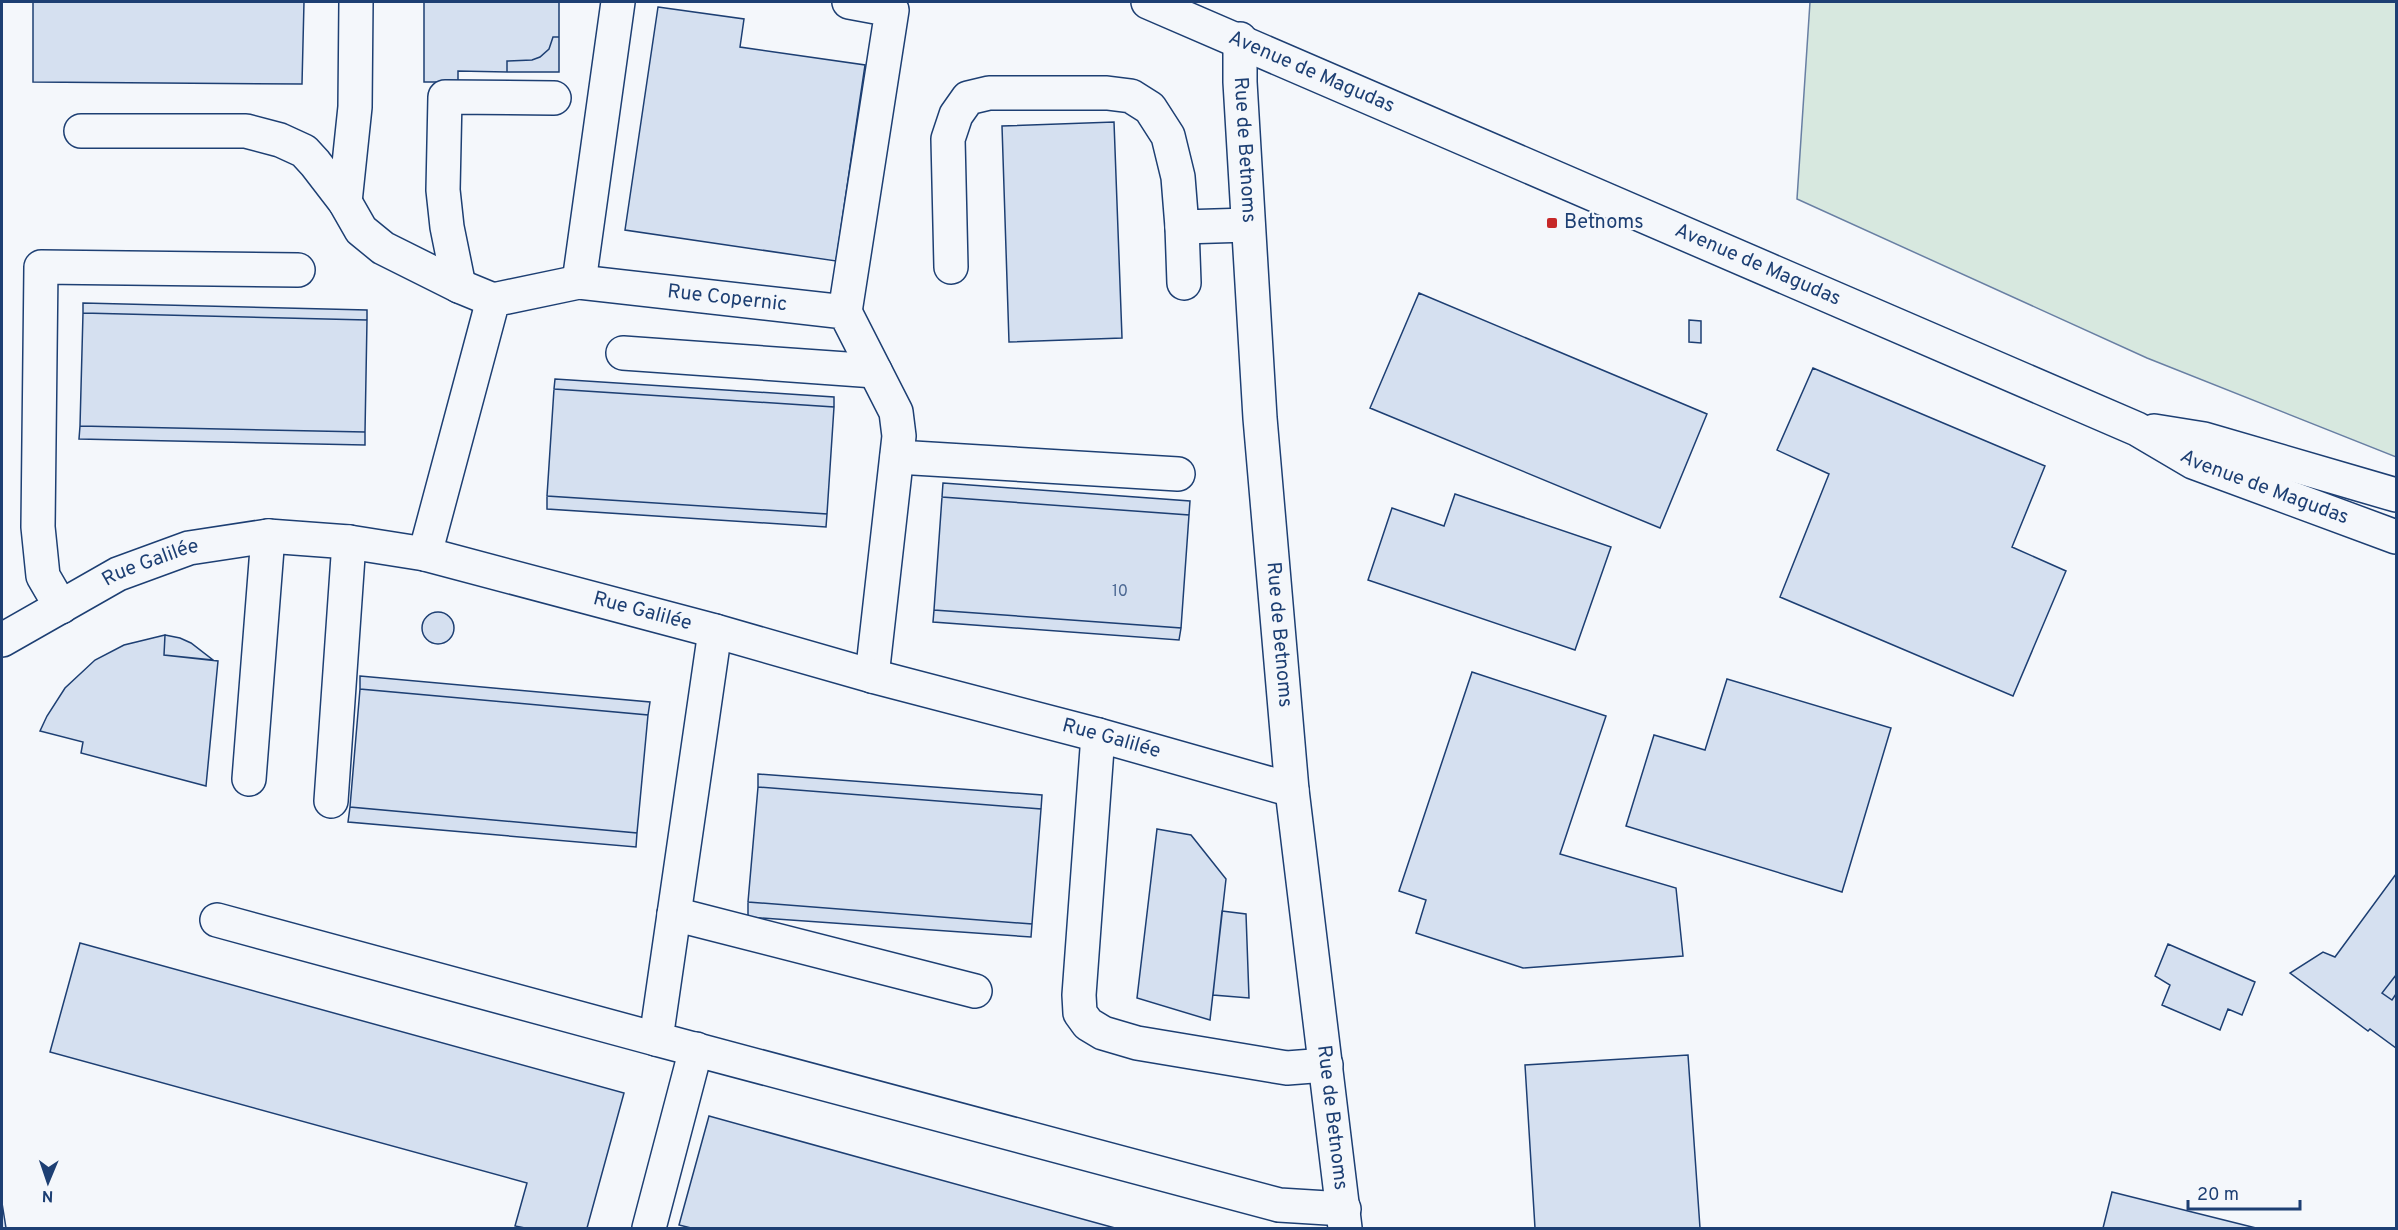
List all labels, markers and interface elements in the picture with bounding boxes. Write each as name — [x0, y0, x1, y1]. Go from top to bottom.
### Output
street label: Avenue de Magudas — [1224, 25, 1398, 120]
street label: Rue de Betnoms — [1227, 76, 1261, 224]
place label: Betnoms — [1564, 210, 1644, 236]
marker: Betnoms — [1545, 216, 1559, 230]
street label: Avenue de Magudas — [1671, 218, 1845, 312]
street label: Rue Copernic — [666, 279, 789, 318]
street label: Avenue de Magudas — [2175, 444, 2352, 531]
street label: Rue Galilée — [98, 534, 200, 593]
street label: Rue de Betnoms — [1259, 561, 1298, 708]
house number: 10 — [1112, 582, 1128, 602]
street label: Rue Galilée — [590, 586, 695, 637]
street label: Rue Galilée — [1059, 713, 1164, 765]
street label: Rue de Betnoms — [1310, 1044, 1353, 1192]
north arrow — [18, 1152, 78, 1212]
scale bar — [2188, 1173, 2300, 1211]
text: 20 m — [2197, 1184, 2239, 1207]
text: N — [41, 1185, 54, 1205]

